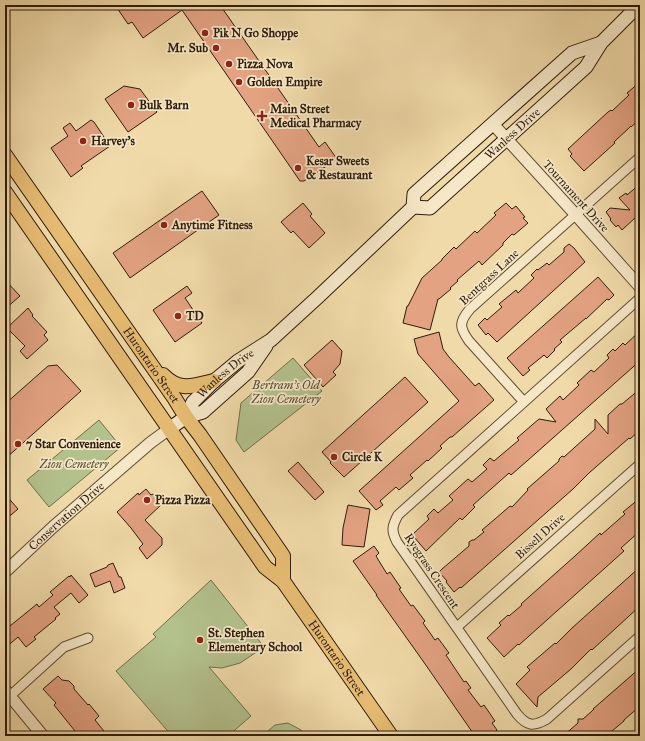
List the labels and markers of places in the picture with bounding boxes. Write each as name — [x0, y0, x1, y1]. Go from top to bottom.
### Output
place label: Pik N Go Shoppe — [213, 26, 298, 41]
marker: Pik N Go Shoppe — [200, 28, 210, 38]
place label: Mr. Sub — [167, 41, 208, 55]
marker: Mr. Sub — [211, 43, 221, 53]
place label: Pizza Nova — [237, 57, 294, 71]
marker: Pizza Nova — [224, 59, 234, 69]
place label: Golden Empire — [247, 75, 323, 90]
marker: Golden Empire — [234, 77, 244, 87]
place label: Bulk Barn — [139, 98, 189, 112]
marker: Bulk Barn — [126, 100, 136, 110]
place label: Main Street Medical Pharmacy — [270, 102, 363, 131]
marker: Main Street Medical Pharmacy — [257, 111, 267, 121]
place label: Harvey's — [91, 134, 135, 149]
marker: Harvey's — [78, 136, 88, 146]
place label: Kesar Sweets & Restaurant — [306, 154, 373, 182]
marker: Kesar Sweets & Restaurant — [293, 163, 303, 173]
place label: Anytime Fitness — [171, 218, 253, 233]
marker: Anytime Fitness — [159, 220, 169, 230]
place label: TD — [185, 309, 204, 323]
marker: TD — [173, 311, 183, 321]
place label: 7 Star Convenience — [26, 437, 121, 451]
marker: 7 Star Convenience — [13, 439, 23, 449]
place label: Circle K — [342, 450, 383, 464]
marker: Circle K — [329, 452, 339, 462]
place label: Pizza Pizza — [155, 493, 211, 507]
marker: Pizza Pizza — [142, 495, 152, 505]
place label: St. Stephen Elementary School — [208, 626, 303, 655]
marker: St. Stephen Elementary School — [195, 635, 205, 645]

